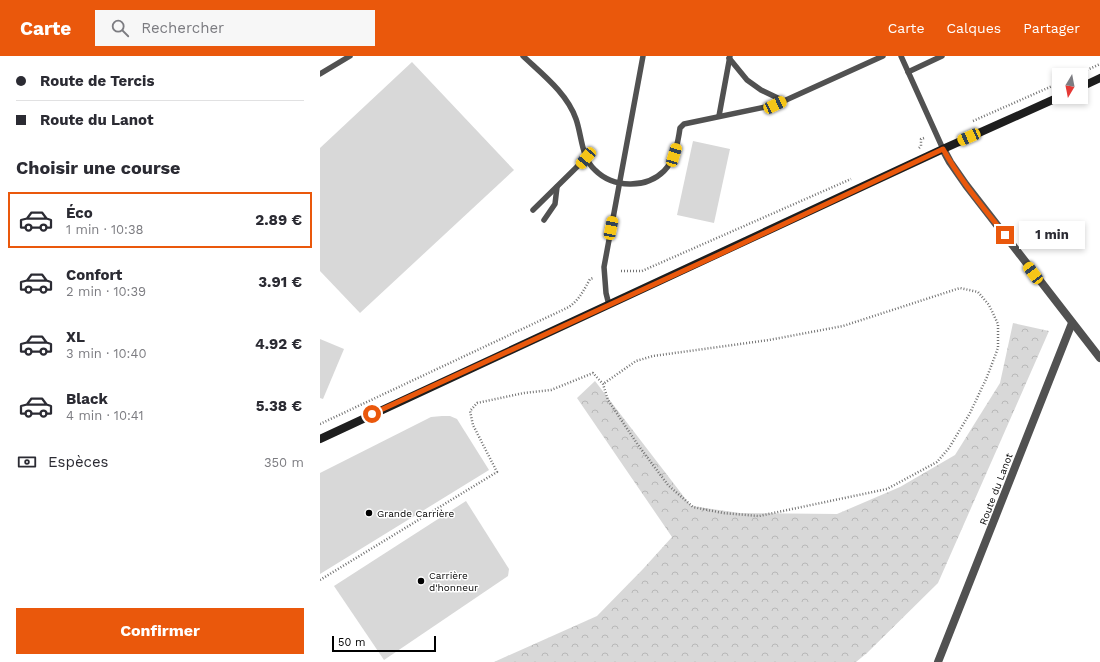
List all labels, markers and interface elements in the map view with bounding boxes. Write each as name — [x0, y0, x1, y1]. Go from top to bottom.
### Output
search box — [95, 10, 375, 46]
text: Carte — [20, 17, 71, 40]
icon: search — [109, 17, 131, 39]
text: Rechercher — [141, 19, 224, 37]
text: Carte — [888, 20, 925, 36]
text: Calques — [947, 20, 1001, 36]
text: Partager — [1023, 20, 1080, 36]
north arrow — [1052, 68, 1088, 104]
map controls — [1052, 68, 1088, 104]
text: Route de Tercis — [40, 72, 154, 90]
car — [762, 94, 788, 116]
text: Route du Lanot — [40, 111, 154, 129]
car — [956, 127, 982, 147]
car — [665, 142, 683, 168]
car — [574, 145, 598, 171]
text: Choisir une course — [16, 157, 180, 178]
icon: car — [18, 202, 54, 238]
text: Éco — [66, 204, 93, 222]
text: 2.89 € — [255, 211, 302, 229]
car — [603, 215, 619, 241]
callout: 1 min — [1019, 221, 1085, 249]
text: 1 min · 10:38 — [66, 222, 144, 237]
route end — [996, 226, 1014, 244]
text: 1 min — [1035, 227, 1069, 242]
car — [1021, 260, 1045, 286]
icon: car — [18, 264, 54, 300]
text: Confort — [66, 266, 122, 284]
text: 3.91 € — [258, 273, 302, 291]
text: 2 min · 10:39 — [66, 284, 146, 299]
icon: car — [18, 326, 54, 362]
text: XL — [66, 328, 85, 346]
text: 4.92 € — [255, 335, 302, 353]
text: 3 min · 10:40 — [66, 346, 146, 361]
icon: car — [18, 388, 54, 424]
text: Black — [66, 390, 108, 408]
text: 5.38 € — [256, 397, 302, 415]
route start — [363, 405, 381, 423]
text: 4 min · 10:41 — [66, 408, 144, 423]
icon: cash — [16, 451, 38, 473]
street label: Route du Lanot — [977, 451, 1015, 526]
text: Espèces — [48, 453, 109, 471]
text: 350 m — [264, 455, 304, 470]
marker: Grande Carrière — [364, 508, 374, 518]
place label: Grande Carrière — [377, 508, 455, 519]
place label: Carrière d'honneur — [429, 570, 478, 593]
marker: Carrière d'honneur — [416, 576, 426, 586]
button: Confirmer — [16, 608, 304, 654]
scale bar — [332, 634, 436, 653]
text: 50 m — [338, 636, 365, 649]

